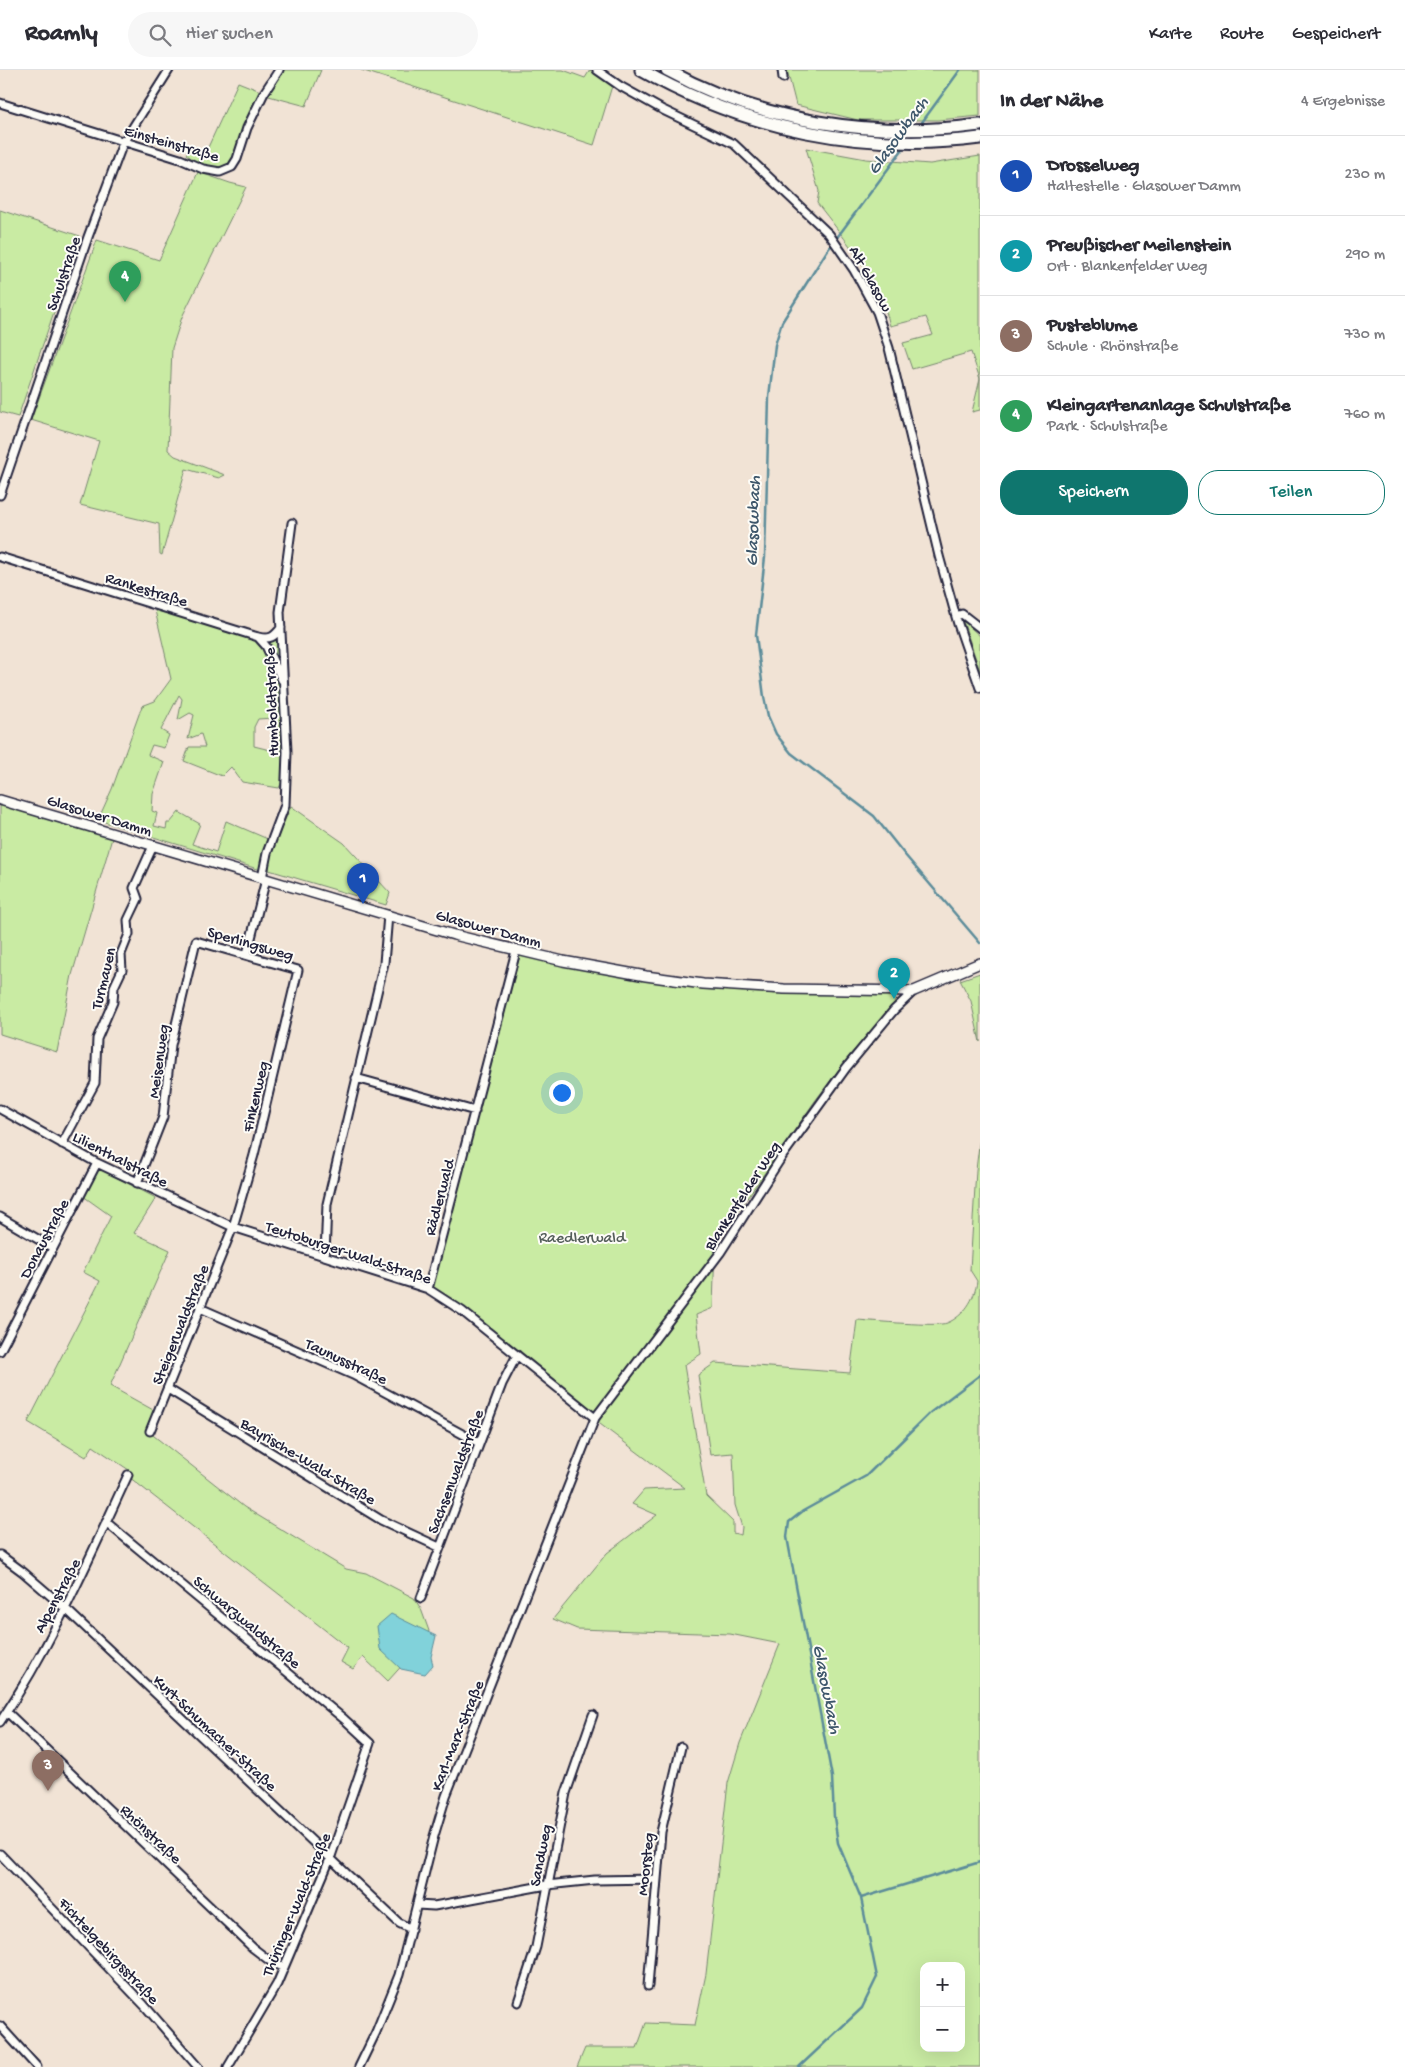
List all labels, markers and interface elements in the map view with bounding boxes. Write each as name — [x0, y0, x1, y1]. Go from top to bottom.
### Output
search box — [128, 12, 478, 57]
text: Roamly — [25, 20, 98, 49]
icon: search — [146, 21, 174, 49]
text: Hier suchen — [186, 23, 273, 46]
text: Karte — [1149, 24, 1192, 45]
text: Route — [1220, 24, 1264, 45]
text: Gespeichert — [1292, 24, 1380, 45]
text: In der Nähe — [1000, 90, 1103, 115]
water label: Glasowbach — [864, 93, 934, 179]
text: 4 Ergebnisse — [1301, 93, 1385, 112]
street label: Einsteinstraße — [121, 123, 221, 168]
text: Drosselweg — [1047, 155, 1139, 178]
text: 1 — [1013, 166, 1019, 185]
text: 230 m — [1345, 166, 1385, 185]
text: Haltestelle · Glasower Damm — [1047, 178, 1241, 197]
street label: Schulstraße — [44, 234, 87, 314]
text: Preußischer Meilenstein — [1047, 235, 1231, 258]
street label: Alt Glasow — [843, 243, 895, 316]
text: 2 — [1012, 246, 1020, 265]
text: 290 m — [1345, 246, 1385, 265]
text: Ort · Blankenfelder Weg — [1047, 258, 1207, 277]
pin: 4 — [109, 261, 141, 302]
text: Pusteblume — [1047, 315, 1137, 338]
text: 3 — [1012, 326, 1020, 345]
text: 730 m — [1344, 326, 1385, 345]
text: Schule · Rhönstraße — [1047, 338, 1178, 357]
text: Kleingartenanlage Schulstraße — [1047, 395, 1291, 418]
text: 4 — [1012, 406, 1020, 425]
text: 760 m — [1344, 406, 1385, 425]
text: Park · Schulstraße — [1047, 418, 1168, 437]
button: Speichern — [1000, 470, 1188, 515]
button: Teilen — [1198, 470, 1385, 515]
water label: Glasowbach — [742, 475, 767, 567]
street label: Rankestraße — [102, 570, 190, 613]
street label: Humboldtstraße — [262, 646, 285, 757]
street label: Glasower Damm — [44, 792, 154, 843]
pin: 1 — [347, 863, 379, 904]
street label: Glasower Damm — [433, 907, 544, 954]
street label: Sperlingsweg — [205, 924, 295, 967]
street label: Turmauen — [88, 946, 122, 1013]
pin: 2 — [878, 958, 910, 999]
street label: Meisenweg — [146, 1023, 175, 1100]
street label: Finkenweg — [240, 1060, 275, 1135]
your location — [549, 1080, 575, 1106]
street label: Lilienthalstraße — [68, 1129, 171, 1194]
street label: Blankenfelder Weg — [701, 1139, 786, 1256]
street label: Rädlerwald — [422, 1156, 461, 1238]
street label: Donaustraße — [17, 1196, 75, 1284]
street label: Teutoburger-Wald-Straße — [262, 1218, 434, 1290]
park label: Raedlerwald — [539, 1230, 627, 1249]
street label: Steigerwaldstraße — [149, 1262, 215, 1388]
street label: Taunusstraße — [300, 1335, 390, 1391]
street label: Sachsenwaldstraße — [425, 1407, 490, 1537]
street label: Bayrische-Wald-Straße — [235, 1415, 379, 1511]
street label: Alpenstraße — [32, 1555, 87, 1637]
street label: Schwarzwaldstraße — [188, 1573, 304, 1675]
water label: Glasowbach — [807, 1643, 845, 1736]
street label: Kurt-Schumacher-Straße — [148, 1672, 280, 1797]
street label: Karl-Marx-Straße — [428, 1678, 490, 1794]
pin: 3 — [32, 1750, 64, 1791]
street label: Rhönstraße — [115, 1802, 185, 1870]
street label: Sandweg — [527, 1823, 558, 1888]
street label: Thüringer-Wald-Straße — [259, 1830, 337, 1981]
street label: Moorsteg — [635, 1832, 660, 1897]
street label: Fichtelgebirgsstraße — [52, 1894, 162, 2010]
map controls — [920, 1962, 965, 2052]
button: + — [920, 1962, 965, 2007]
button: − — [920, 2007, 965, 2052]

